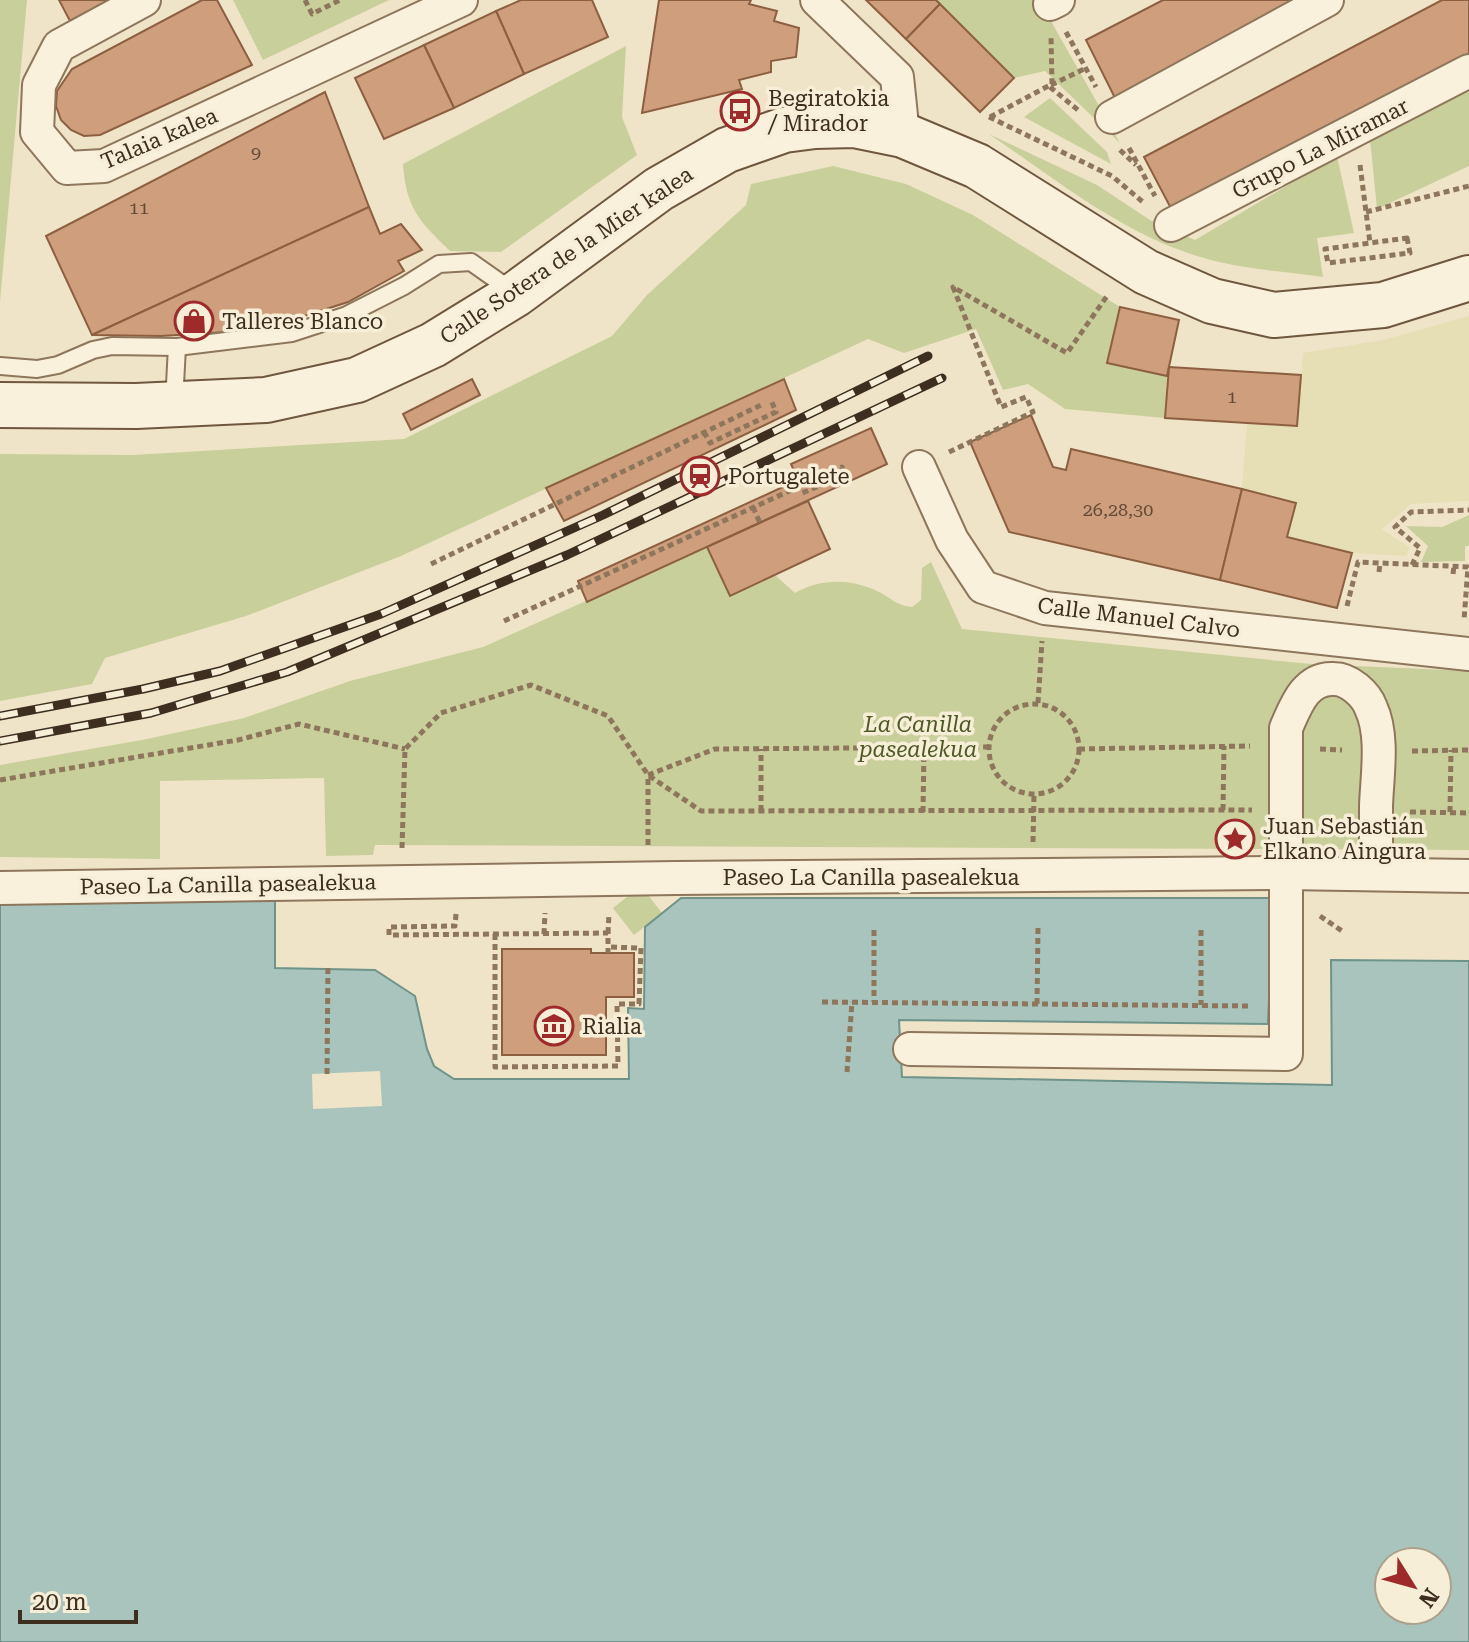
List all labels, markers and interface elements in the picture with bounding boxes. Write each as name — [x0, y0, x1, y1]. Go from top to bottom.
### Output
place label: Begiratokia / Mirador — [767, 86, 889, 136]
bus stop icon: Begiratokia / Mirador — [719, 90, 761, 132]
street label: Grupo La Miramar — [1228, 93, 1413, 204]
street label: Talaia kalea — [97, 103, 221, 174]
house number: 9 — [251, 142, 261, 163]
street label: Calle Sotera de la Mier kalea — [435, 161, 697, 349]
house number: 11 — [129, 197, 149, 218]
shop icon: Talleres Blanco — [173, 300, 215, 342]
place label: Talleres Blanco — [222, 309, 383, 334]
house number: 1 — [1227, 386, 1237, 407]
station icon: Portugalete — [679, 455, 721, 497]
place label: Portugalete — [728, 464, 850, 489]
house number: 26,28,30 — [1083, 499, 1153, 520]
street label: Calle Manuel Calvo — [1036, 593, 1242, 642]
park label: La Canilla pasealekua — [857, 712, 977, 762]
place label: Juan Sebastián Elkano Aingura — [1263, 814, 1426, 864]
place icon: Juan Sebastián Elkano Aingura — [1214, 818, 1256, 860]
street label: Paseo La Canilla pasealekua — [723, 865, 1019, 890]
street label: Paseo La Canilla pasealekua — [79, 869, 377, 900]
museum icon: Rialia — [533, 1005, 575, 1047]
place label: Rialia — [582, 1014, 642, 1039]
north arrow — [1373, 1546, 1453, 1626]
scale bar — [20, 1574, 136, 1624]
text: N — [1413, 1583, 1444, 1612]
text: 20 m — [32, 1588, 87, 1616]

